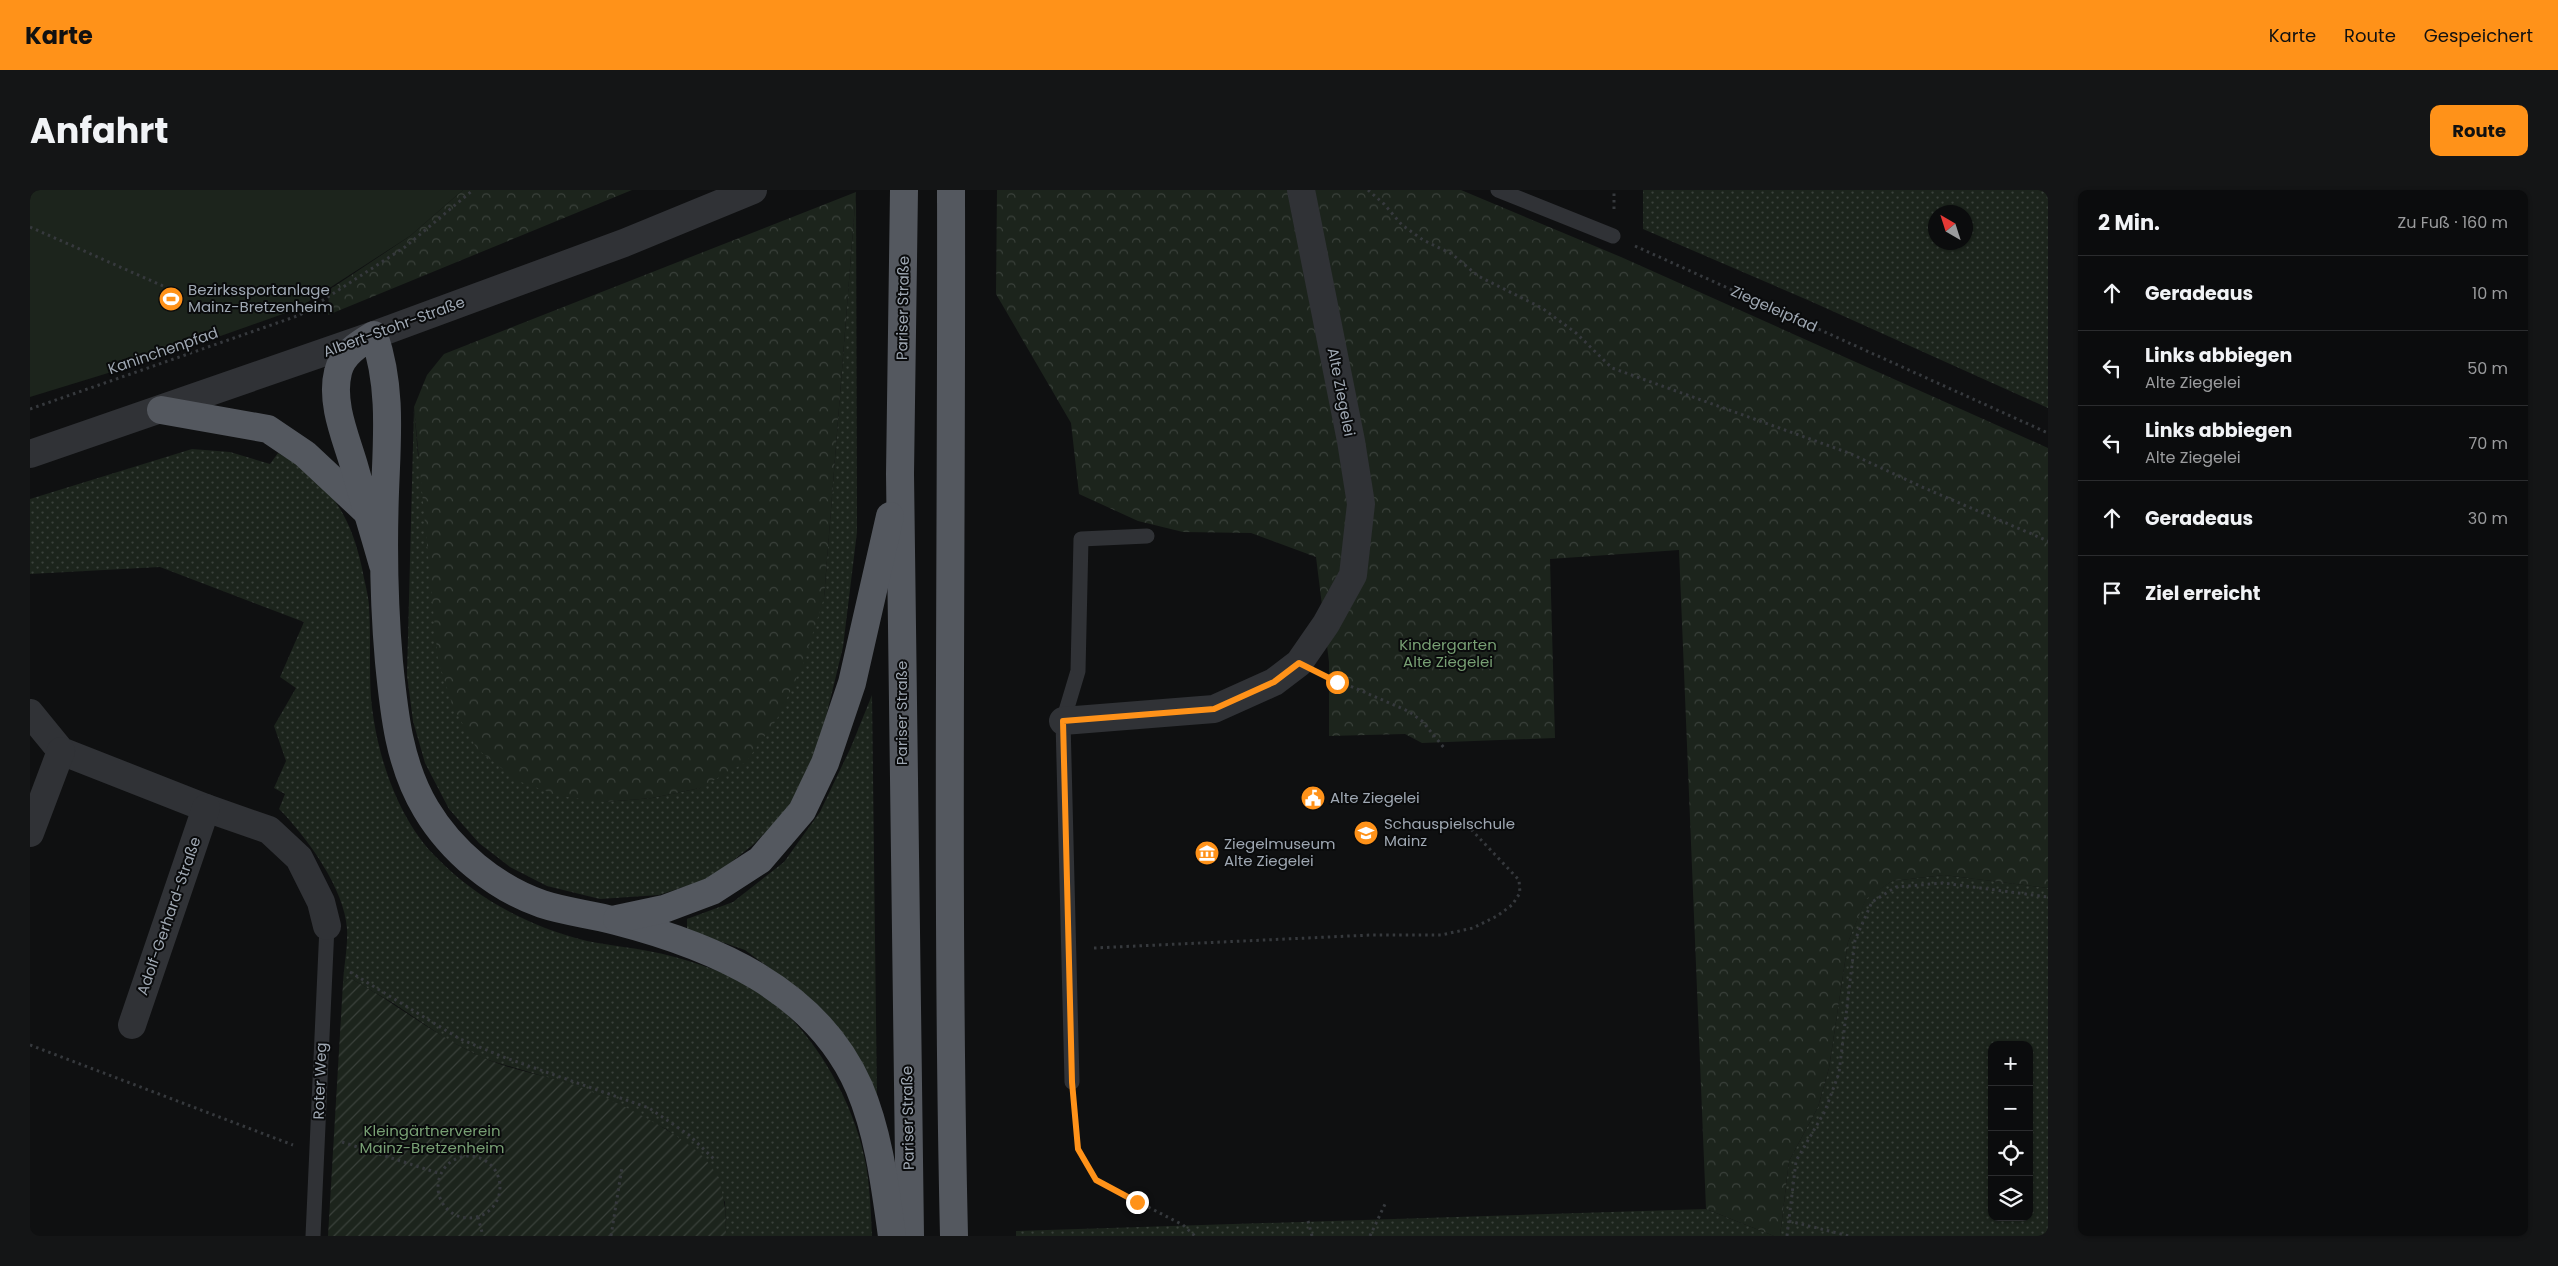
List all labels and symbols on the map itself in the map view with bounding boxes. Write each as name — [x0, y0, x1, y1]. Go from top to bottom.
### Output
north arrow — [1928, 205, 1973, 250]
street label: Pariser Straße — [891, 256, 914, 360]
place label: Bezirkssportanlage Mainz-Bretzenheim — [188, 279, 333, 317]
street label: Ziegeleipfad — [1728, 280, 1821, 337]
sports icon: Bezirkssportanlage Mainz-Bretzenheim — [158, 286, 184, 312]
street label: Albert-Stohr-Straße — [320, 291, 468, 362]
street label: Kaninchenpfad — [105, 322, 221, 379]
street label: Alte Ziegelei — [1323, 346, 1360, 438]
park label: Kindergarten Alte Ziegelei — [1399, 634, 1497, 672]
street label: Pariser Straße — [891, 661, 912, 765]
route start — [1326, 671, 1349, 694]
public building icon: Alte Ziegelei — [1300, 785, 1326, 811]
place label: Alte Ziegelei — [1330, 787, 1420, 808]
place label: Schauspielschule Mainz — [1384, 813, 1515, 851]
school or university icon: Schauspielschule Mainz — [1353, 820, 1379, 846]
place label: Ziegelmuseum Alte Ziegelei — [1224, 833, 1335, 871]
street label: Adolf-Gerhard-Straße — [131, 834, 206, 998]
museum icon: Ziegelmuseum Alte Ziegelei — [1194, 840, 1220, 866]
street label: Roter Weg — [308, 1042, 331, 1120]
street label: Pariser Straße — [896, 1066, 919, 1170]
park label: Kleingärtnerverein Mainz-Bretzenheim — [360, 1120, 504, 1158]
route end — [1126, 1191, 1149, 1214]

